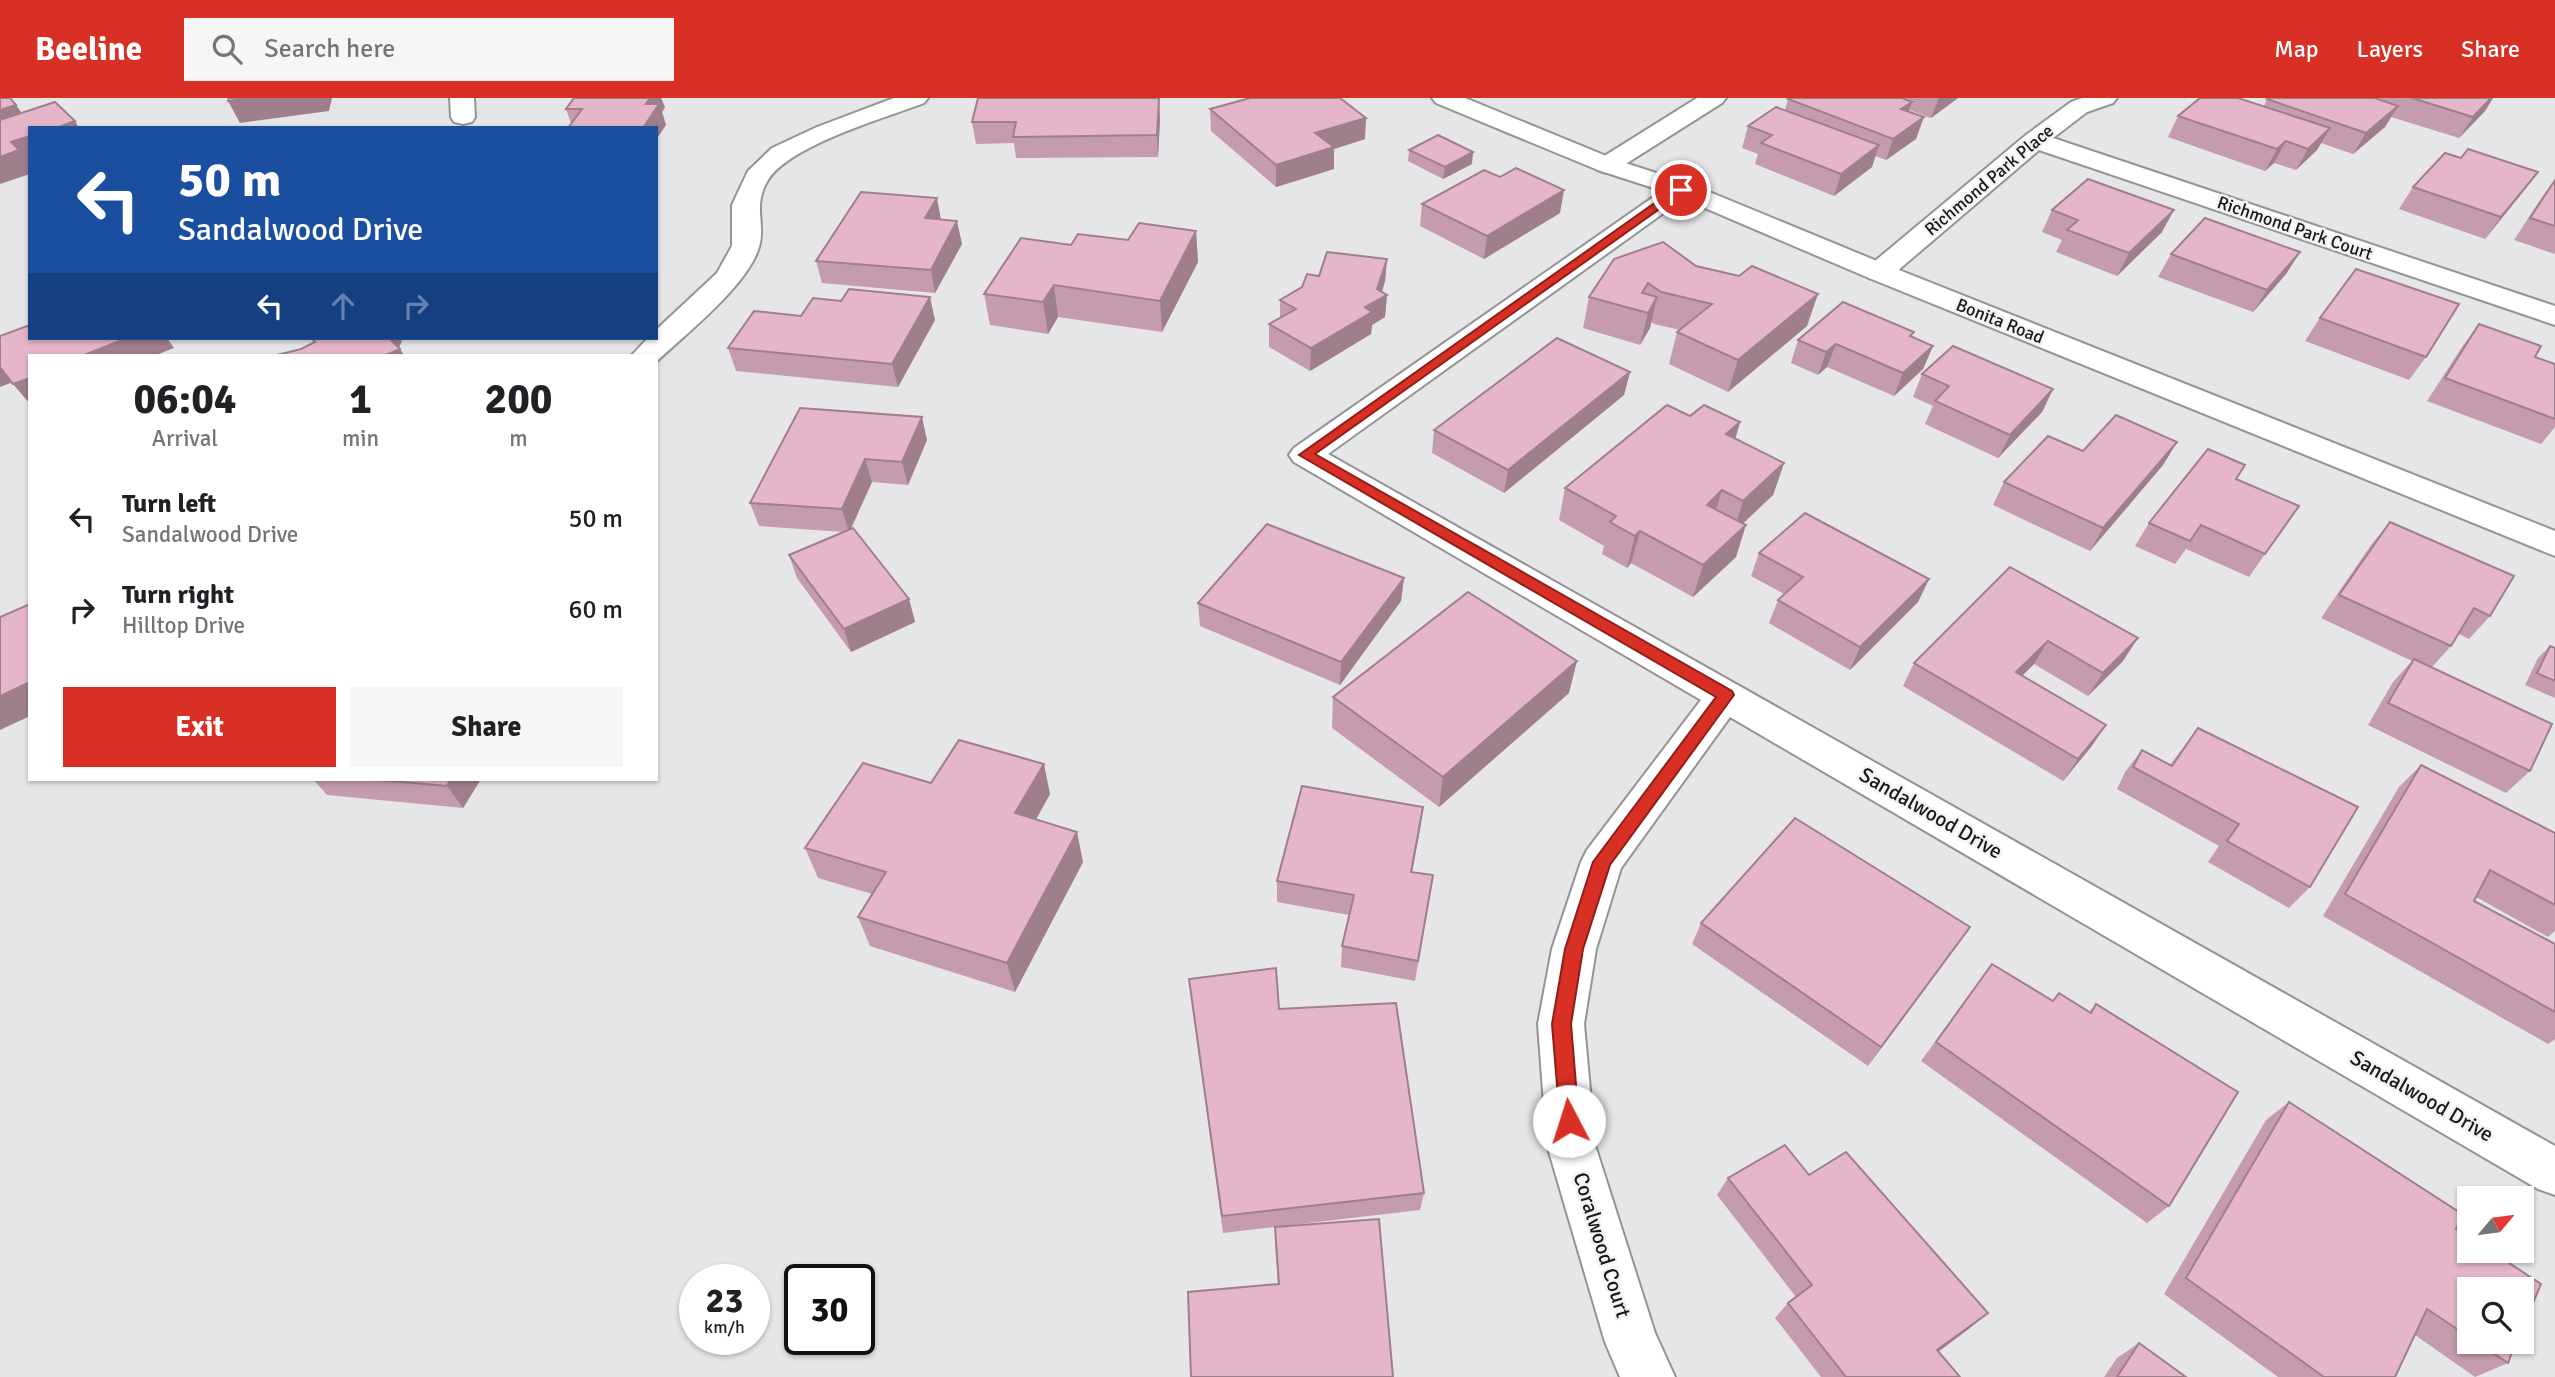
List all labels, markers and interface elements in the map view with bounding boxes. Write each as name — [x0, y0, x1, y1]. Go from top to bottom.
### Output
search box — [184, 18, 674, 81]
text: Beeline — [35, 29, 142, 70]
icon: search — [208, 30, 246, 68]
text: Search here — [264, 33, 395, 65]
text: Map — [2274, 34, 2319, 64]
text: Layers — [2357, 34, 2423, 64]
text: Share — [2461, 34, 2520, 64]
street label: Richmond Park Place — [1920, 120, 2058, 240]
text: 50 m — [178, 150, 281, 210]
icon: left — [63, 154, 154, 245]
pin — [1651, 160, 1711, 220]
icon: arrive — [1662, 171, 1700, 209]
street label: Richmond Park Court — [2214, 191, 2376, 265]
text: Sandalwood Drive — [178, 210, 423, 249]
icon: left — [251, 287, 289, 325]
icon: ahead — [324, 287, 362, 325]
icon: right — [397, 287, 435, 325]
street label: Bonita Road — [1953, 293, 2047, 349]
text: 06:04 — [133, 374, 237, 425]
text: 1 — [349, 374, 372, 425]
text: 200 — [484, 374, 553, 425]
text: Arrival — [152, 424, 218, 453]
text: min — [342, 424, 379, 453]
text: m — [509, 424, 528, 453]
text: Turn left — [122, 488, 216, 520]
icon: left — [63, 500, 101, 538]
text: 50 m — [568, 503, 623, 535]
text: Sandalwood Drive — [122, 520, 298, 549]
text: Turn right — [122, 579, 234, 611]
icon: right — [63, 591, 101, 629]
text: 60 m — [568, 594, 623, 626]
text: Hilltop Drive — [122, 611, 245, 640]
button: Exit — [63, 687, 336, 767]
button: Share — [350, 687, 623, 767]
street label: Sandalwood Drive — [1855, 761, 2007, 865]
street label: Sandalwood Drive — [2346, 1044, 2498, 1148]
position arrow — [1532, 1084, 1606, 1158]
street label: Coralwood Court — [1568, 1169, 1636, 1321]
north arrow — [2457, 1186, 2534, 1264]
map controls — [2457, 1186, 2534, 1354]
speed limit sign: 30 — [784, 1264, 875, 1355]
button: search — [2457, 1277, 2534, 1354]
text: 23 — [706, 1279, 743, 1322]
text: km/h — [704, 1316, 745, 1338]

